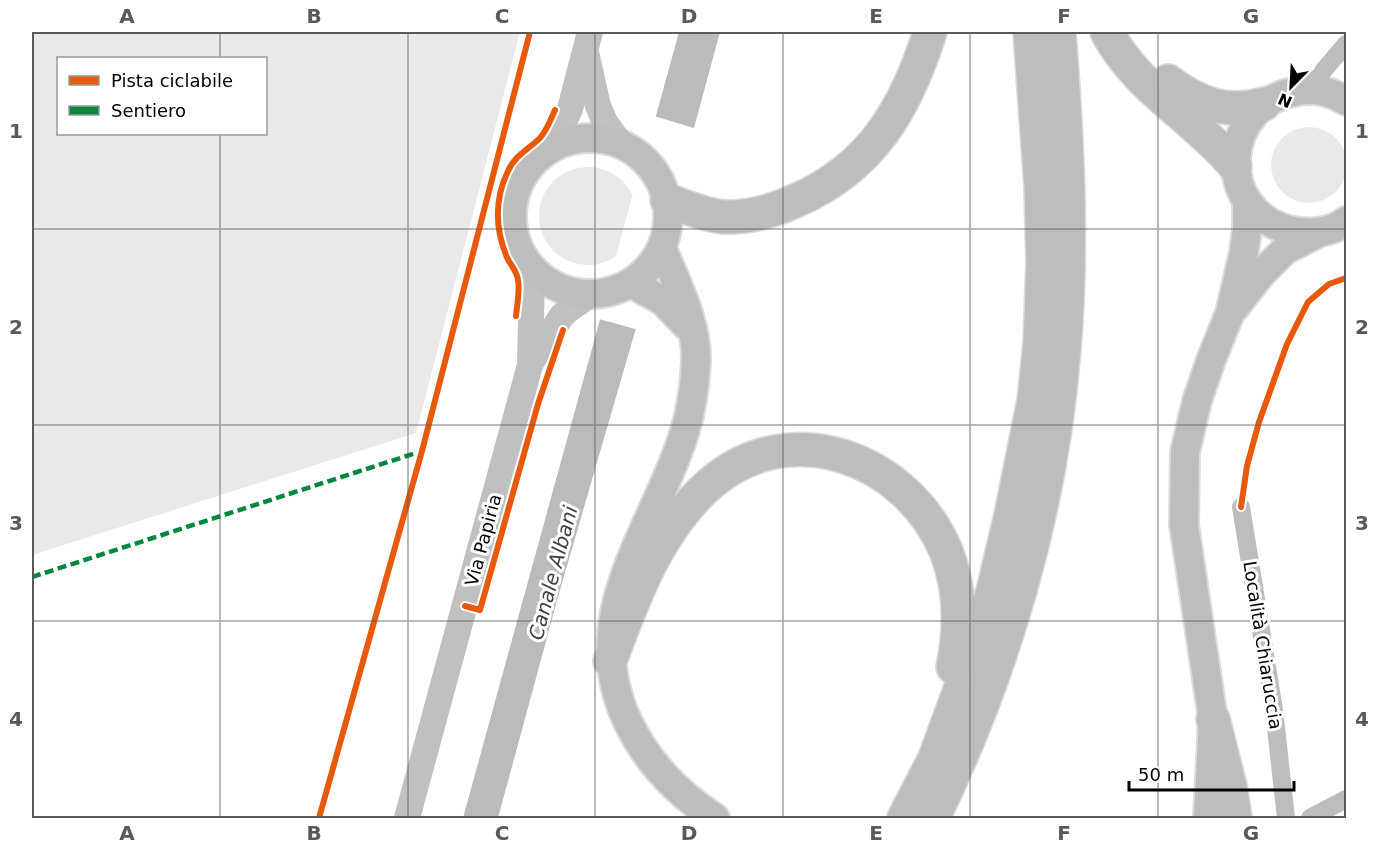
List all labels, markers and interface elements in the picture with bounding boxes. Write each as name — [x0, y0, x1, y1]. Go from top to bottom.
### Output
text: A — [119, 4, 135, 28]
text: B — [306, 4, 322, 28]
text: C — [495, 4, 509, 28]
text: D — [681, 4, 697, 28]
text: E — [869, 4, 883, 28]
text: F — [1057, 4, 1071, 28]
text: G — [1243, 4, 1259, 28]
legend — [57, 57, 267, 135]
north arrow — [1261, 57, 1321, 117]
text: Pista ciclabile — [111, 70, 233, 91]
text: N — [1275, 89, 1295, 112]
text: Sentiero — [111, 100, 186, 121]
text: 1 — [9, 119, 23, 143]
text: 1 — [1355, 119, 1369, 143]
text: 2 — [9, 315, 23, 339]
text: 2 — [1355, 315, 1369, 339]
street label: Via Papiria — [461, 492, 505, 588]
water label: Canale Albani — [524, 503, 583, 643]
text: 3 — [9, 511, 23, 535]
text: 3 — [1355, 511, 1369, 535]
street label: Località Chiaruccia — [1239, 559, 1287, 731]
text: 4 — [9, 707, 23, 731]
text: 4 — [1355, 707, 1369, 731]
scale bar — [1129, 754, 1294, 792]
text: 50 m — [1138, 764, 1184, 785]
text: A — [119, 821, 135, 845]
text: B — [306, 821, 322, 845]
text: C — [495, 821, 509, 845]
text: D — [681, 821, 697, 845]
text: E — [869, 821, 883, 845]
text: F — [1057, 821, 1071, 845]
text: G — [1243, 821, 1259, 845]

